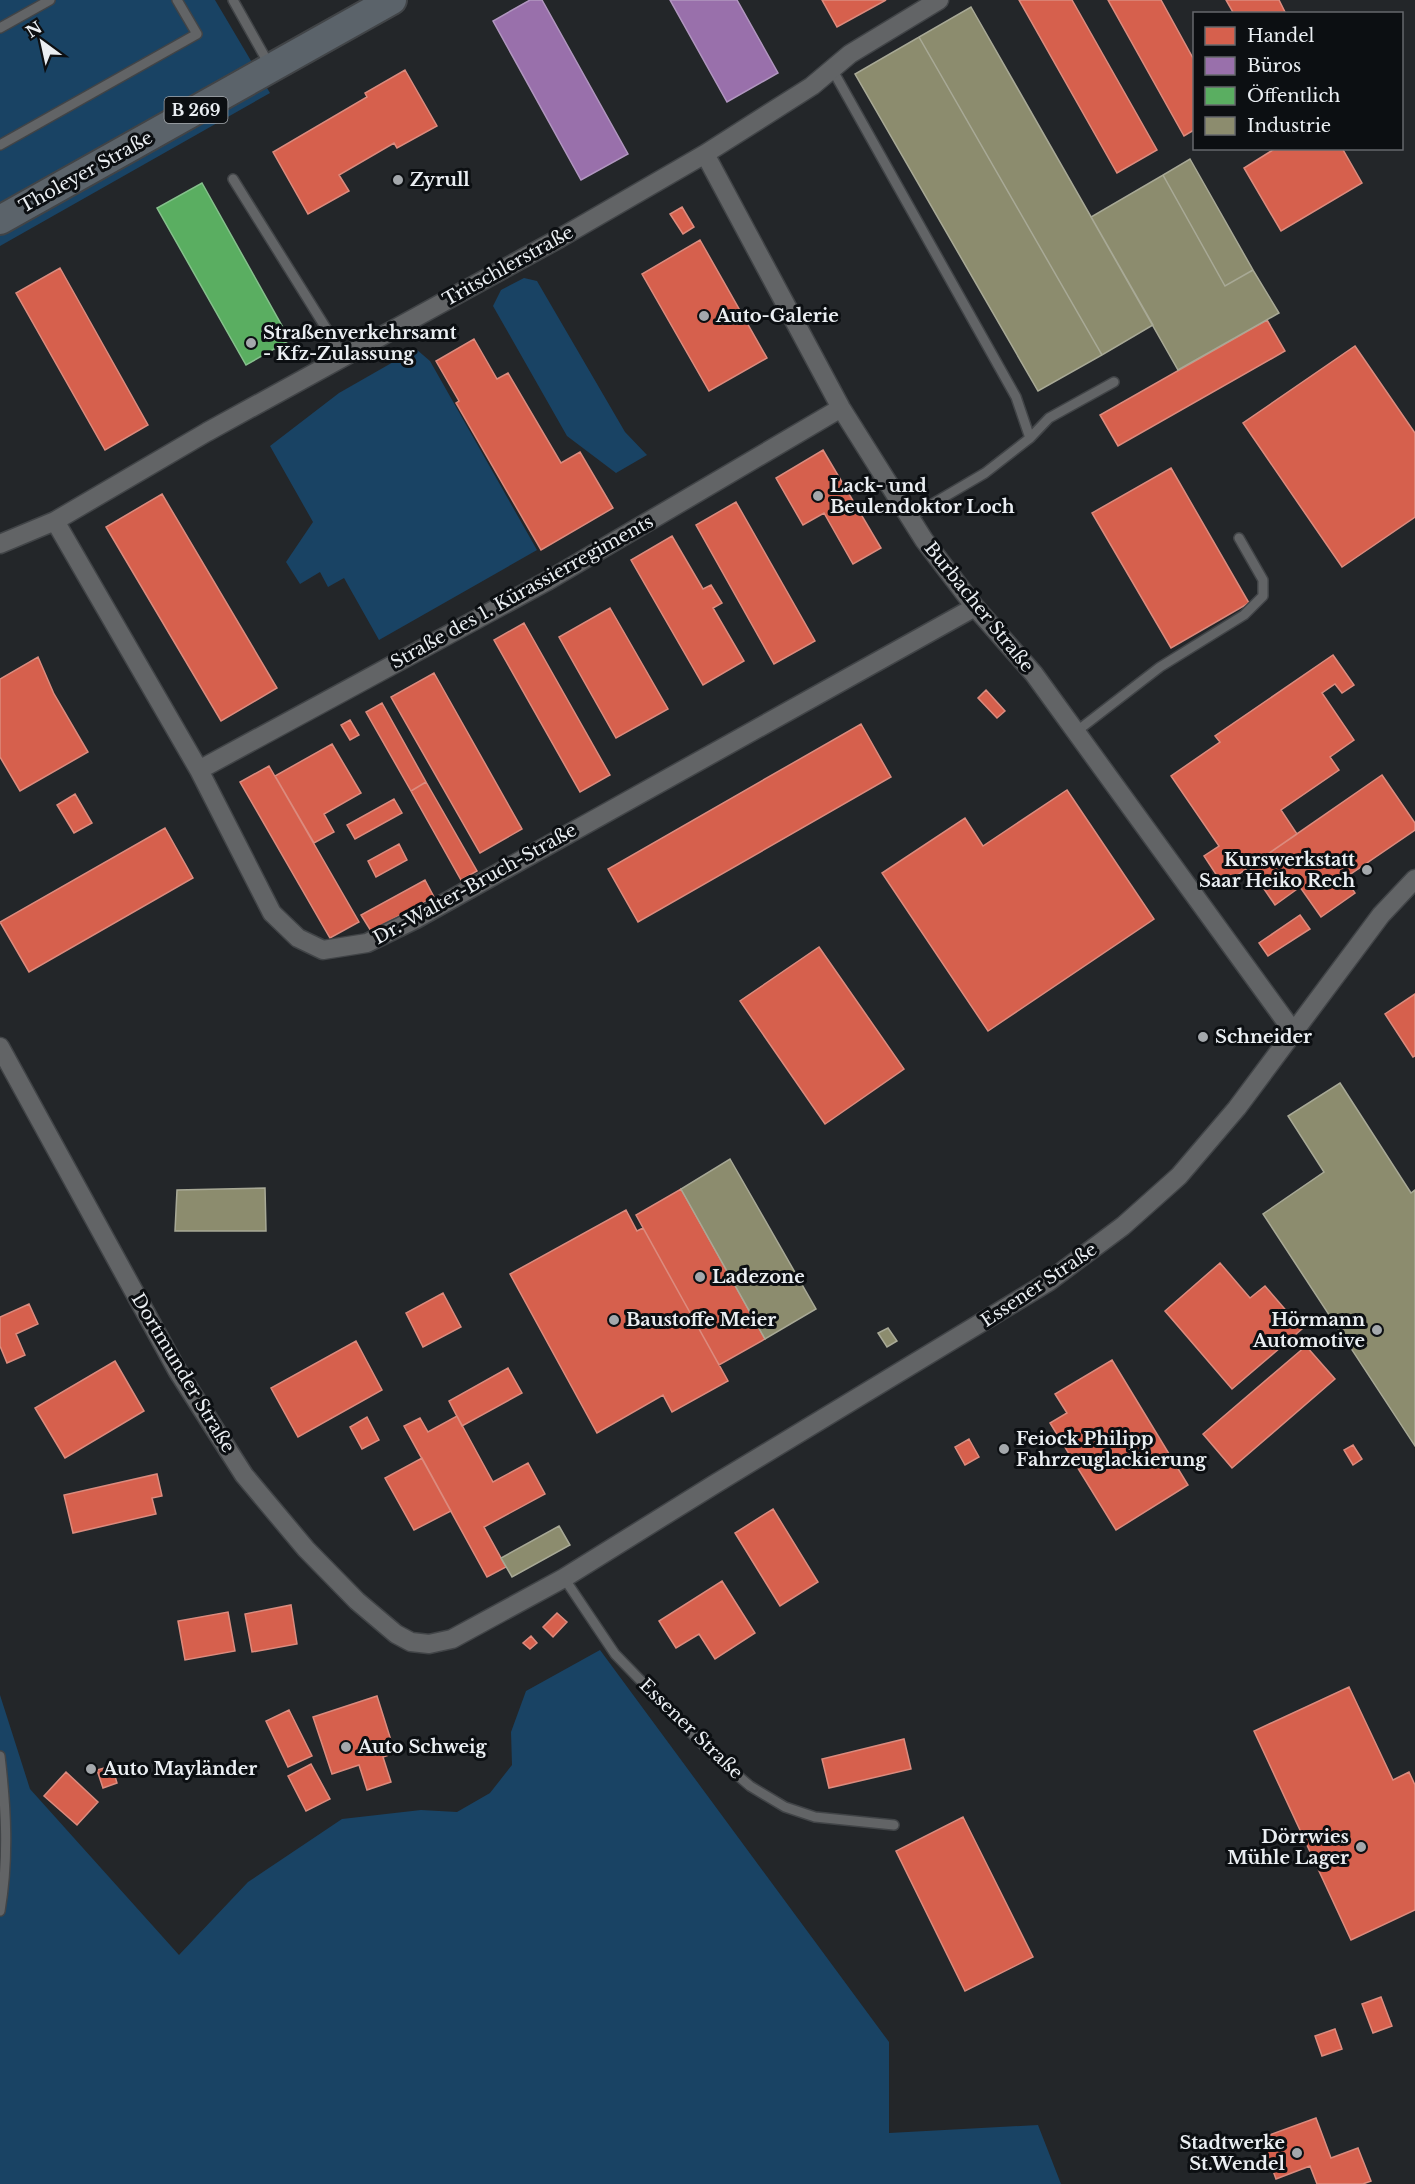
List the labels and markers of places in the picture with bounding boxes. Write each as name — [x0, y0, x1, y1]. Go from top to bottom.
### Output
place label: Zyrull — [410, 169, 470, 191]
marker: Zyrull — [391, 173, 405, 187]
place label: Auto-Galerie — [715, 305, 839, 327]
marker: Auto-Galerie — [697, 309, 711, 323]
place label: Straßenverkehrsamt - Kfz-Zulassung — [263, 322, 457, 365]
marker: Straßenverkehrsamt - Kfz-Zulassung — [244, 336, 258, 350]
place label: Lack- und Beulendoktor Loch — [830, 475, 1015, 518]
marker: Lack- und Beulendoktor Loch — [811, 489, 825, 503]
place label: Kurswerkstatt Saar Heiko Rech — [1199, 849, 1355, 892]
marker: Kurswerkstatt Saar Heiko Rech — [1360, 863, 1374, 877]
place label: Schneider — [1215, 1026, 1312, 1048]
marker: Schneider — [1196, 1030, 1210, 1044]
place label: Ladezone — [712, 1266, 805, 1288]
marker: Ladezone — [693, 1270, 707, 1284]
place label: Baustoffe Meier — [626, 1309, 776, 1331]
place label: Hörmann Automotive — [1252, 1309, 1365, 1352]
marker: Baustoffe Meier — [607, 1313, 621, 1327]
marker: Hörmann Automotive — [1370, 1323, 1384, 1337]
place label: Feiock Philipp Fahrzeuglackierung — [1016, 1428, 1207, 1471]
marker: Feiock Philipp Fahrzeuglackierung — [997, 1442, 1011, 1456]
place label: Auto Schweig — [357, 1736, 488, 1758]
marker: Auto Schweig — [339, 1740, 353, 1754]
place label: Auto Mayländer — [102, 1758, 257, 1780]
marker: Auto Mayländer — [84, 1762, 98, 1776]
place label: Dörrwies Mühle Lager — [1227, 1826, 1349, 1869]
marker: Dörrwies Mühle Lager — [1354, 1840, 1368, 1854]
place label: Stadtwerke St.Wendel — [1179, 2132, 1286, 2175]
marker: Stadtwerke St.Wendel — [1290, 2146, 1304, 2160]

